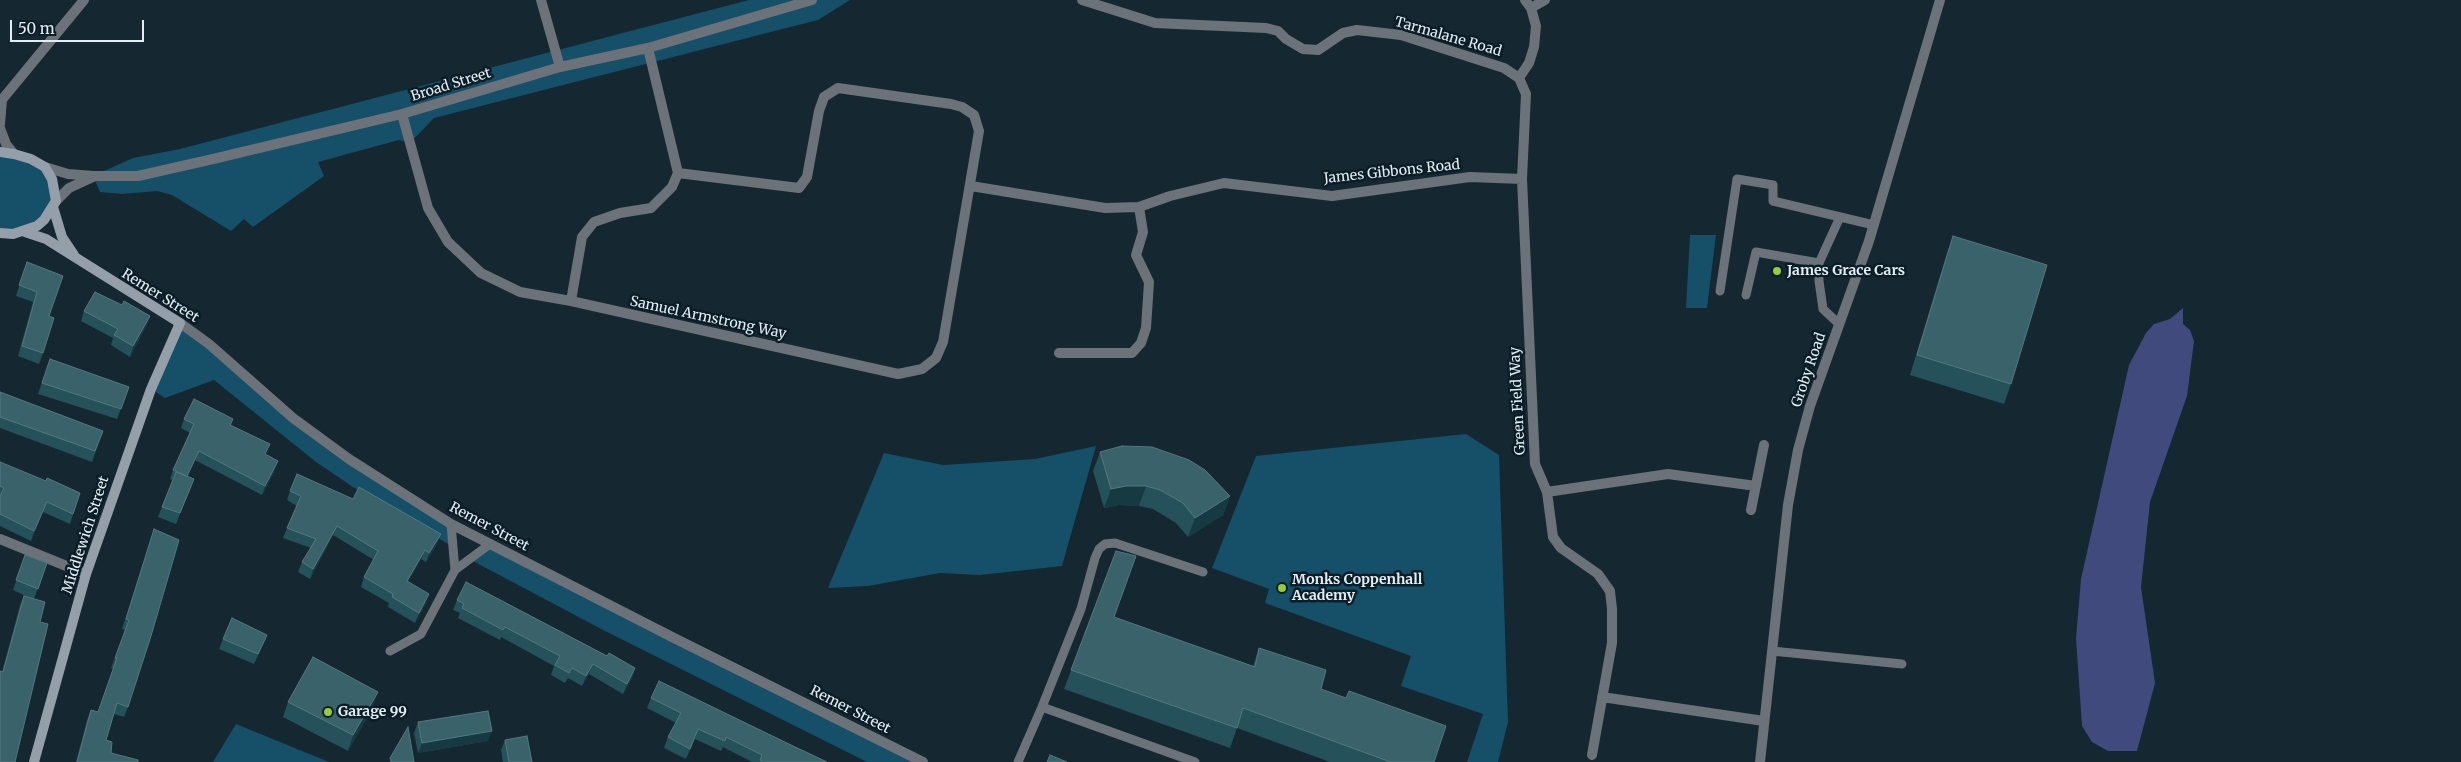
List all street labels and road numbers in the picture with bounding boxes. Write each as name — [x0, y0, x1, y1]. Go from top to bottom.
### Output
street label: Tarmalane Road — [1393, 14, 1503, 60]
street label: Broad Street — [409, 65, 493, 105]
street label: James Gibbons Road — [1323, 156, 1461, 188]
street label: Remer Street — [118, 266, 202, 326]
street label: Samuel Armstrong Way — [628, 293, 788, 343]
street label: Groby Road — [1788, 330, 1830, 410]
street label: Green Field Way — [1507, 346, 1529, 456]
street label: Middlewich Street — [59, 474, 113, 596]
street label: Remer Street — [446, 499, 532, 555]
street label: Remer Street — [807, 683, 893, 737]

